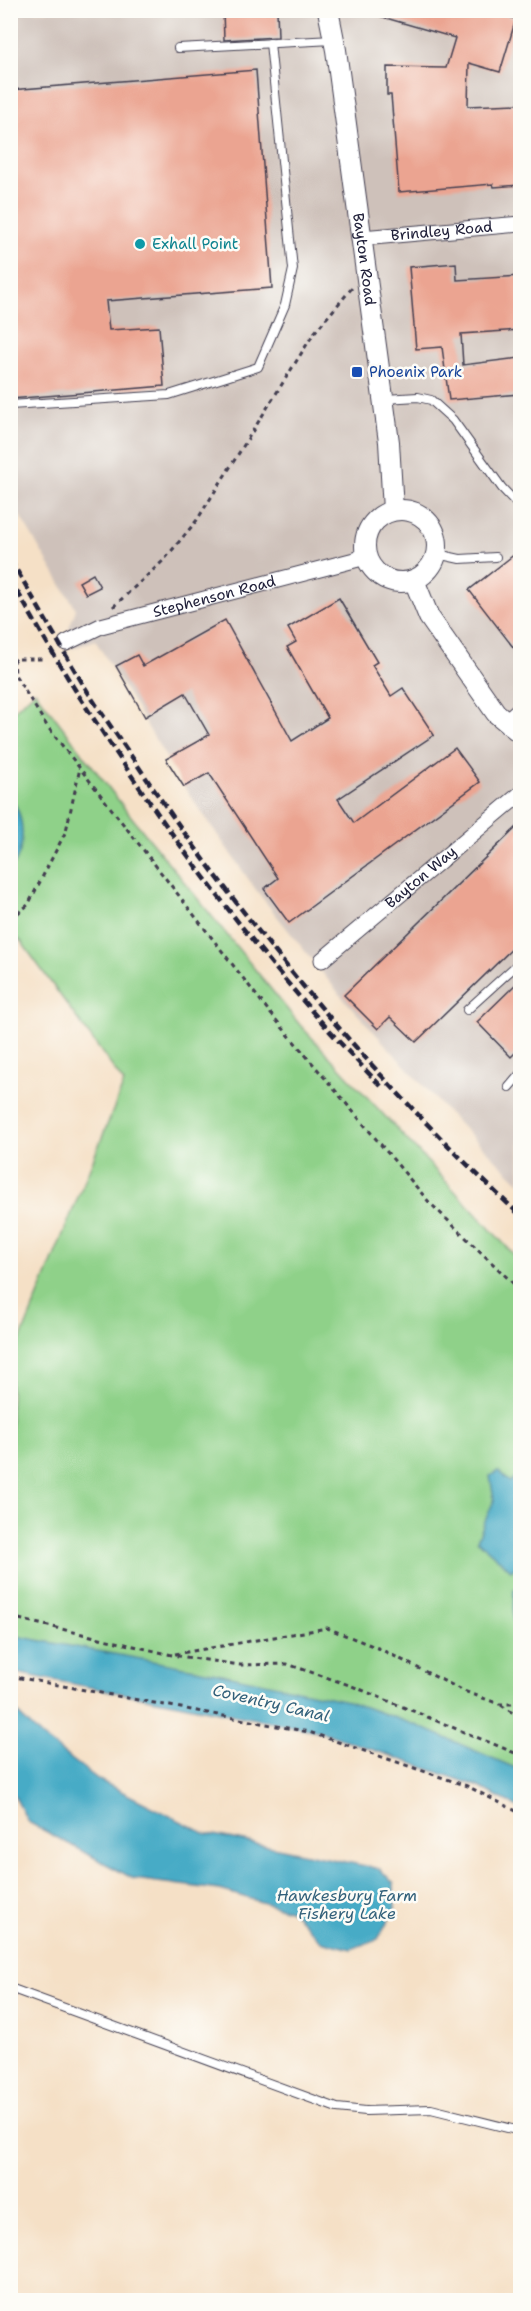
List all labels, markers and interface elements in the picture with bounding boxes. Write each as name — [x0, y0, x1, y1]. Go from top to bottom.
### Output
street label: Bayton Road — [348, 212, 381, 307]
street label: Brindley Road — [390, 216, 494, 245]
place label: Exhall Point — [152, 234, 238, 254]
marker: Exhall Point — [133, 237, 147, 251]
place label: Phoenix Park — [369, 362, 462, 382]
marker: Phoenix Park — [350, 365, 364, 379]
street label: Stephenson Road — [151, 571, 278, 622]
street label: Bayton Way — [381, 841, 461, 913]
water label: Coventry Canal — [211, 1679, 331, 1727]
water label: Hawkesbury Farm Fishery Lake — [277, 1885, 417, 1924]

